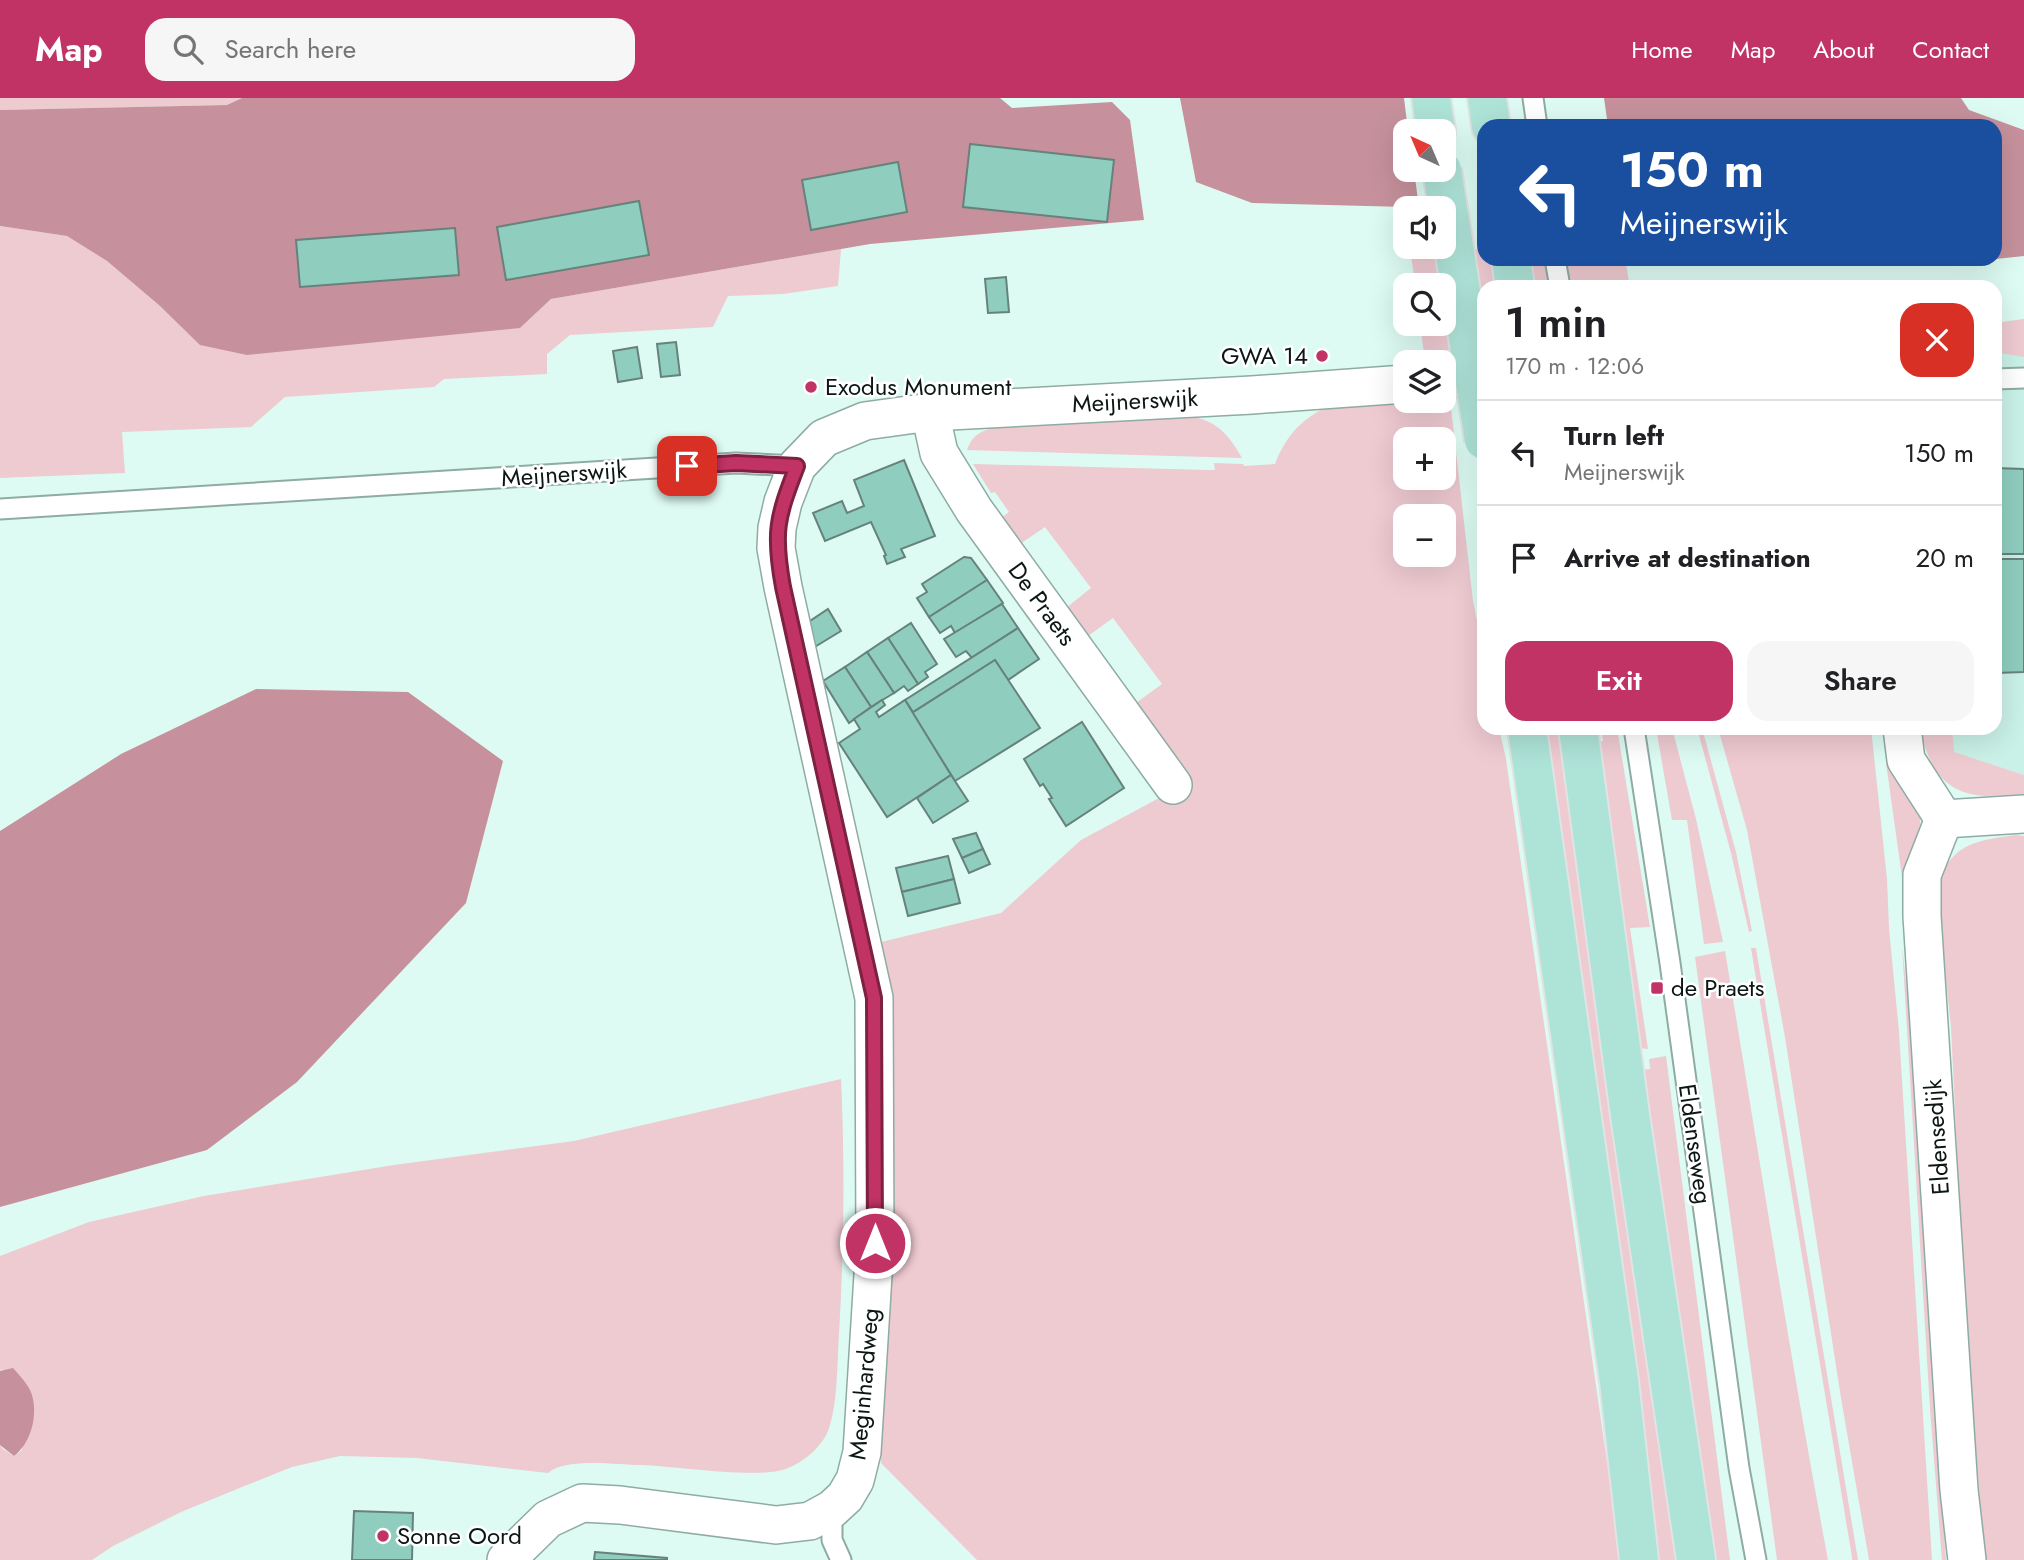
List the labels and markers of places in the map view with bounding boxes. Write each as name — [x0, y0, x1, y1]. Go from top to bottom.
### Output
place label: GWA 14 — [1221, 338, 1308, 373]
marker: GWA 14 — [1314, 348, 1330, 364]
place label: Exodus Monument — [825, 369, 1012, 404]
marker: Exodus Monument — [803, 379, 819, 395]
pin — [657, 436, 717, 496]
place label: de Praets — [1671, 970, 1764, 1005]
marker: de Praets — [1649, 980, 1665, 996]
place label: Sonne Oord — [397, 1518, 522, 1553]
marker: Sonne Oord — [375, 1528, 391, 1544]

